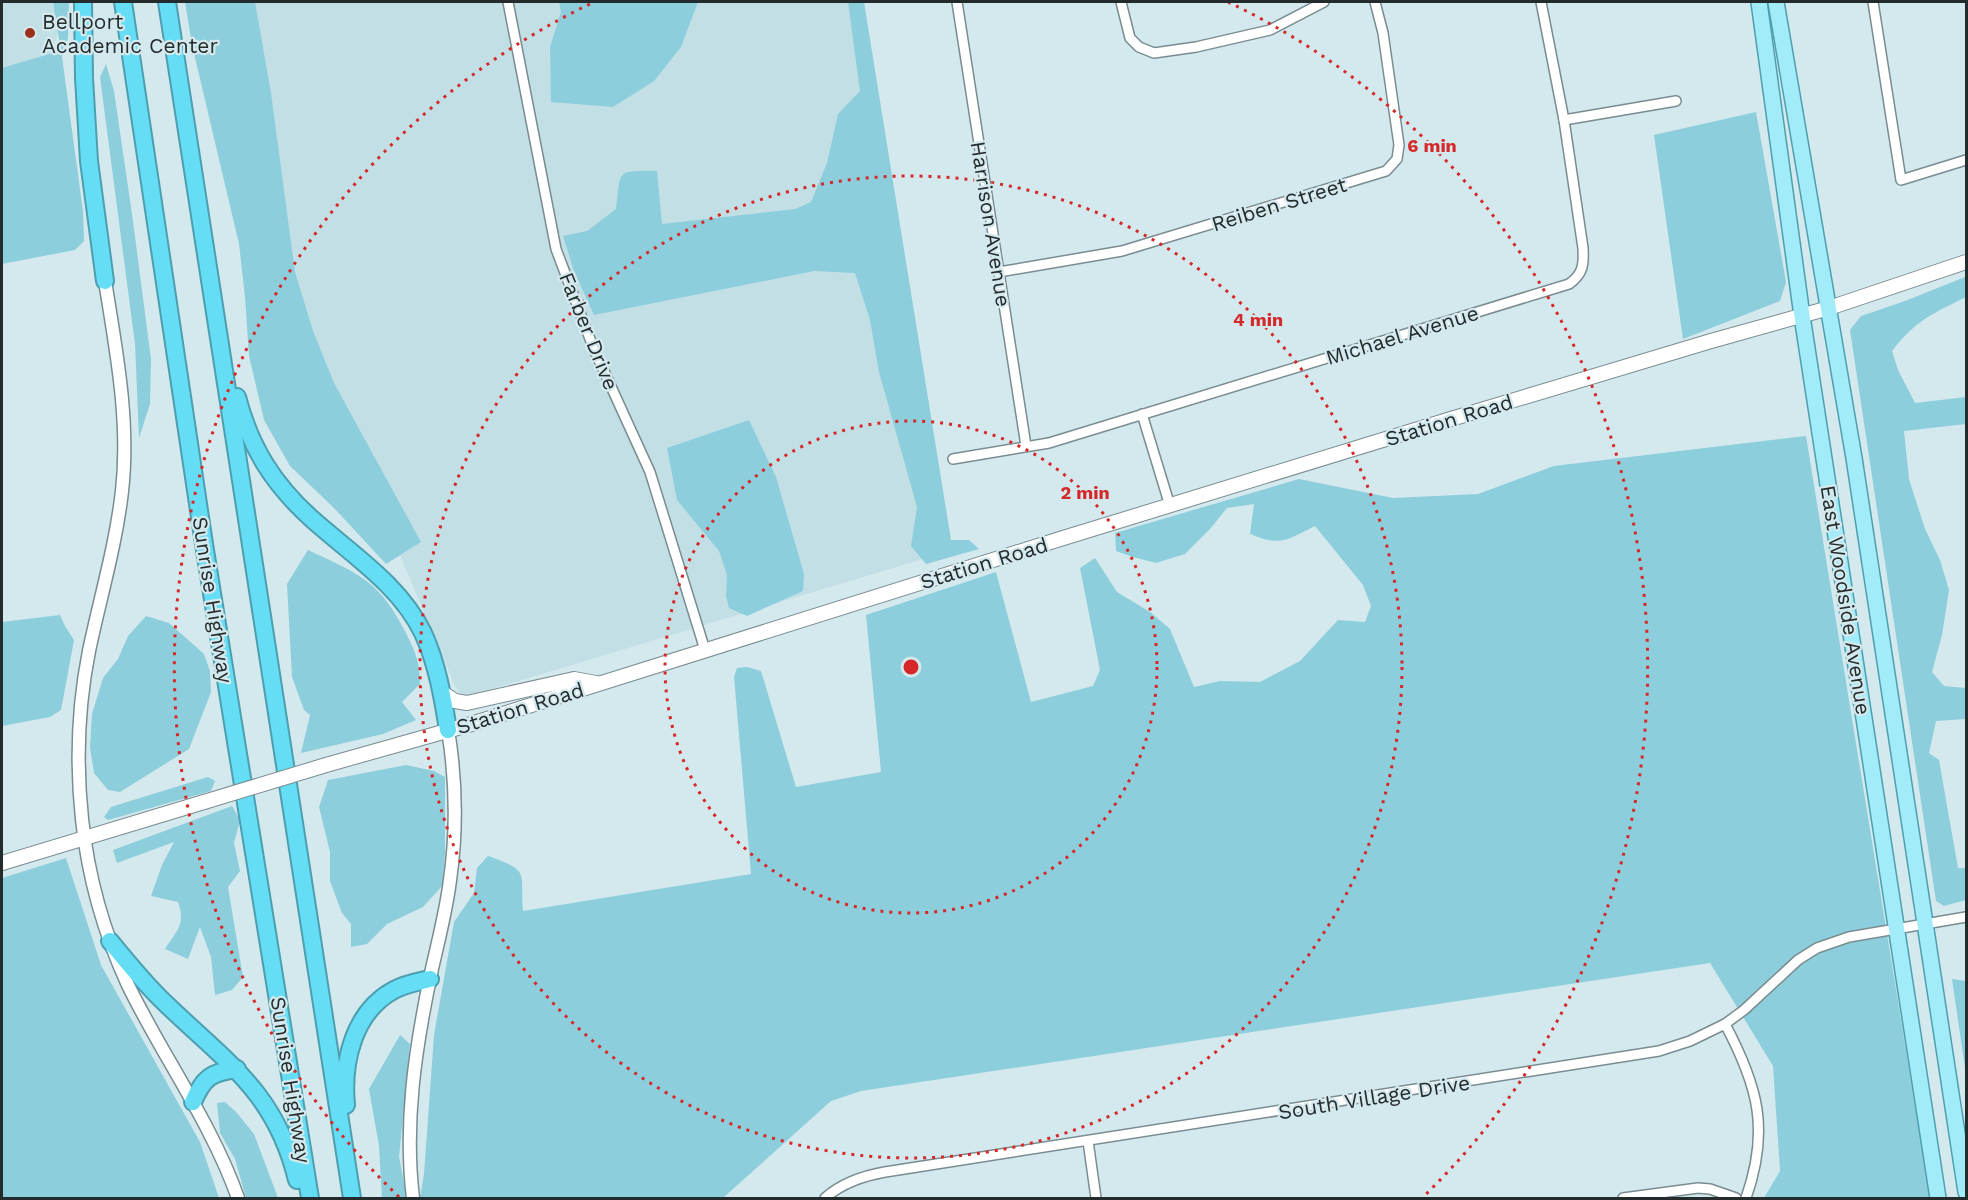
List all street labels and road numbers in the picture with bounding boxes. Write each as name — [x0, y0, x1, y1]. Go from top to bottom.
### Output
street label: Harrison Avenue — [966, 139, 1016, 309]
street label: Reiben Street — [1208, 172, 1350, 236]
street label: Farber Drive — [554, 268, 624, 394]
street label: Michael Avenue — [1323, 300, 1481, 370]
street label: Station Road — [1382, 389, 1516, 451]
street label: East Woodside Avenue — [1815, 483, 1877, 717]
street label: Sunrise Highway — [187, 515, 239, 685]
street label: Station Road — [917, 532, 1051, 594]
street label: Station Road — [453, 677, 587, 739]
street label: Sunrise Highway — [265, 995, 317, 1165]
street label: South Village Drive — [1276, 1069, 1472, 1125]

